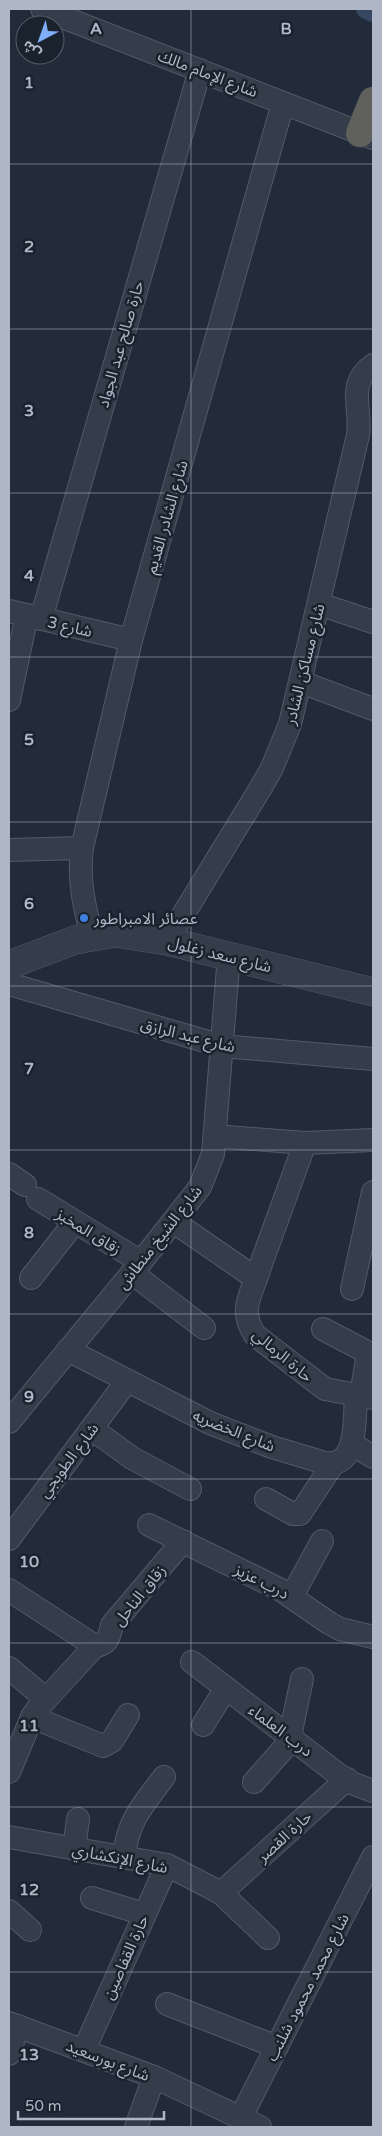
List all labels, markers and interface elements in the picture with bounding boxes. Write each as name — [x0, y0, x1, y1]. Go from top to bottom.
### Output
north arrow — [15, 15, 65, 65]
text: A — [90, 19, 102, 39]
text: B — [280, 19, 292, 39]
text: ش — [19, 37, 45, 62]
street label: شارع الإمام مالك — [154, 46, 260, 104]
text: 1 — [24, 73, 34, 93]
text: 2 — [24, 237, 34, 257]
street label: حارة صالح عبد الجواد — [93, 278, 151, 411]
text: 3 — [24, 401, 34, 421]
street label: شارع الشادر القديم — [141, 458, 195, 577]
text: 4 — [24, 566, 34, 586]
street label: شارع مساكن الشادر — [280, 602, 332, 728]
street label: شارع 3 — [45, 612, 94, 644]
text: 5 — [24, 730, 34, 750]
text: 6 — [24, 894, 34, 914]
place label: عصائر الامبراطور — [93, 909, 198, 929]
marker: عصائر الامبراطور — [78, 912, 90, 924]
street label: شارع سعد زغلول — [165, 932, 274, 979]
street label: شارع عبد الرازق — [138, 1015, 237, 1059]
text: 7 — [24, 1059, 34, 1079]
street label: شارع الشيخ منطاش — [113, 1182, 208, 1295]
street label: زقاق المخبز — [51, 1203, 125, 1260]
text: 8 — [24, 1223, 34, 1243]
street label: حارة الرمالي — [247, 1325, 317, 1388]
text: 9 — [24, 1387, 34, 1407]
street label: شارع الخضريه — [189, 1405, 278, 1458]
street label: شارع الطوبجي — [34, 1419, 105, 1503]
text: 10 — [19, 1552, 39, 1572]
street label: درب عزيز — [230, 1559, 292, 1604]
street label: زقاق الناحل — [109, 1561, 171, 1630]
street label: درب العلماء — [244, 1700, 316, 1761]
text: 11 — [19, 1716, 39, 1736]
street label: حارة القصر — [252, 1807, 316, 1867]
street label: شارع الإنكشاري — [70, 1840, 169, 1880]
text: 12 — [19, 1880, 39, 1900]
street label: شارع محمد محمود شلنب — [262, 1910, 356, 2066]
street label: حارة القفاصين — [98, 1912, 153, 2003]
street label: شارع بورسعيد — [62, 2036, 152, 2088]
text: 13 — [19, 2045, 39, 2065]
scale bar — [18, 2088, 164, 2120]
text: 50 m — [25, 2097, 62, 2115]

